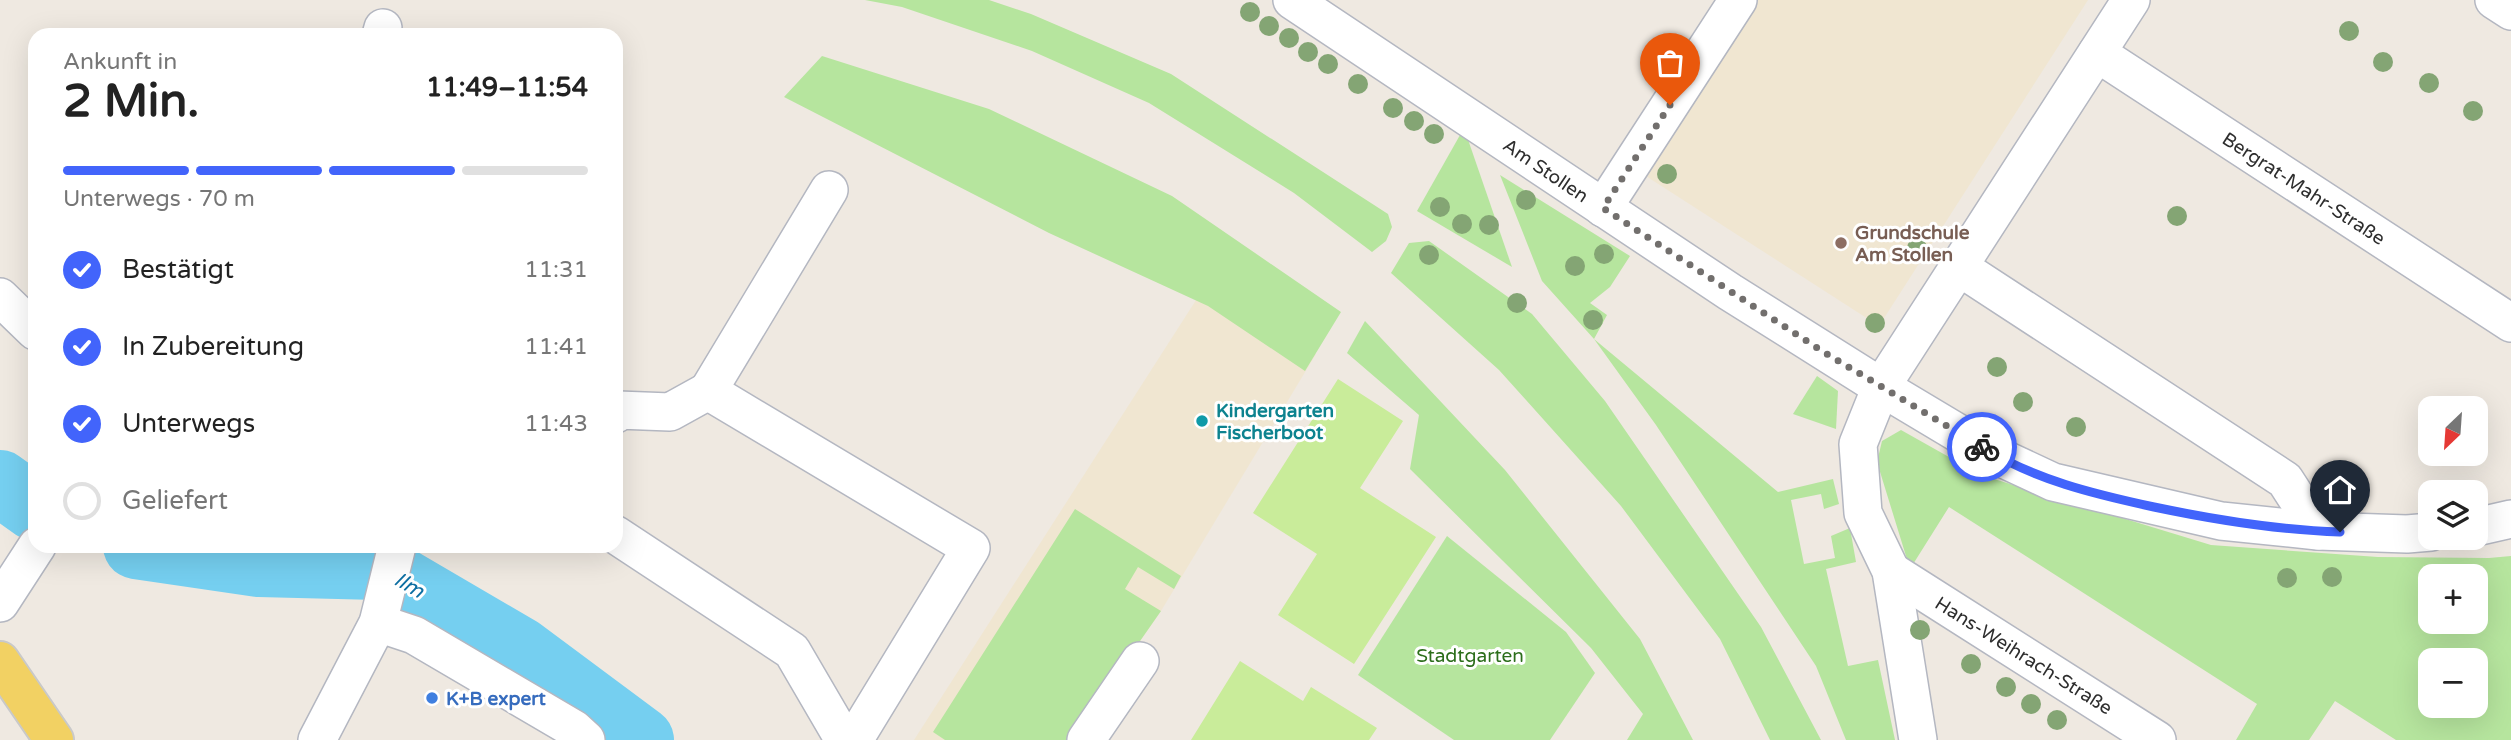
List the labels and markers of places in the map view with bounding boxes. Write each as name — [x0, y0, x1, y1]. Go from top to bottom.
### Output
pin — [1640, 33, 1700, 105]
place label: Grundschule Am Stollen — [1855, 222, 1970, 266]
marker: Grundschule Am Stollen — [1833, 235, 1849, 251]
place label: Kindergarten Fischerboot — [1216, 400, 1334, 444]
marker: Kindergarten Fischerboot — [1194, 413, 1210, 429]
pin — [2310, 460, 2370, 532]
place label: K+B expert — [446, 688, 546, 711]
marker: K+B expert — [424, 690, 440, 706]

